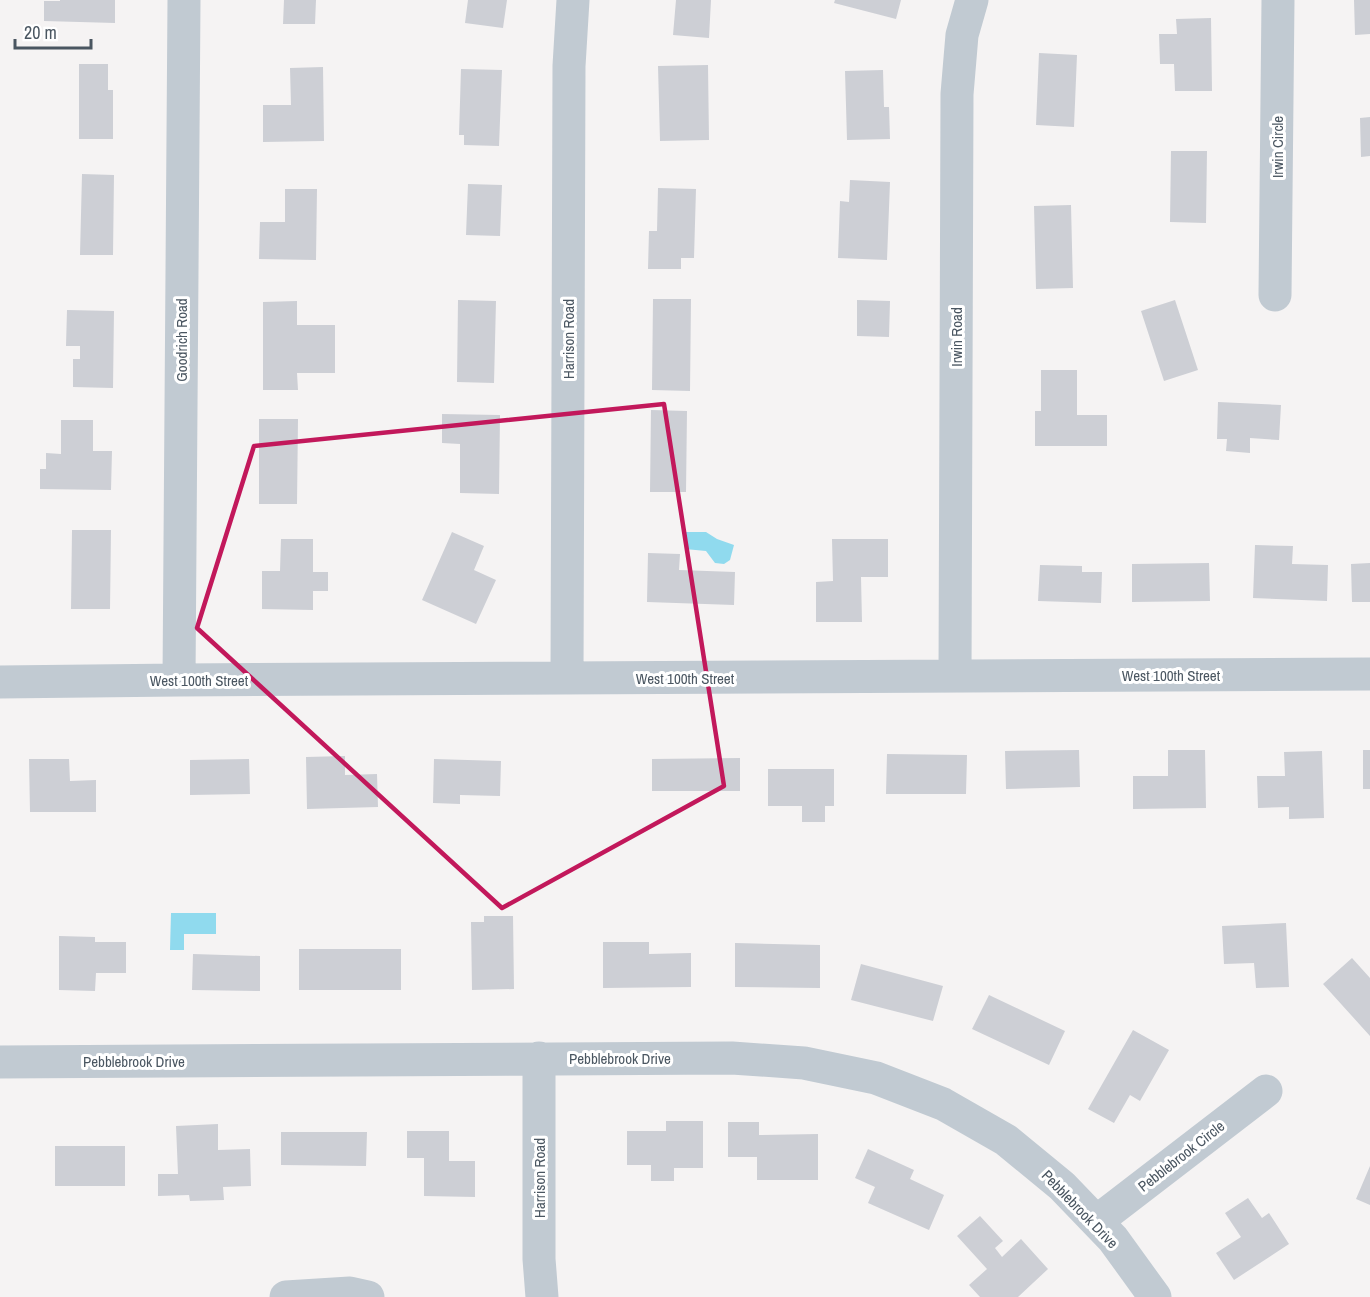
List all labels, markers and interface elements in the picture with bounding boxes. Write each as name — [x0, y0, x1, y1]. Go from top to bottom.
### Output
scale bar — [15, 12, 92, 50]
text: 20 m — [24, 20, 57, 45]
street label: Irwin Circle — [1267, 116, 1288, 178]
street label: Goodrich Road — [171, 298, 192, 382]
street label: Harrison Road — [558, 299, 579, 379]
street label: Irwin Road — [946, 307, 967, 367]
street label: West 100th Street — [1122, 665, 1221, 686]
street label: West 100th Street — [636, 668, 735, 689]
street label: West 100th Street — [150, 670, 249, 691]
street label: Pebblebrook Drive — [569, 1048, 671, 1069]
street label: Pebblebrook Drive — [83, 1051, 185, 1072]
street label: Pebblebrook Circle — [1133, 1115, 1229, 1196]
street label: Harrison Road — [529, 1138, 550, 1218]
street label: Pebblebrook Drive — [1037, 1165, 1123, 1253]

